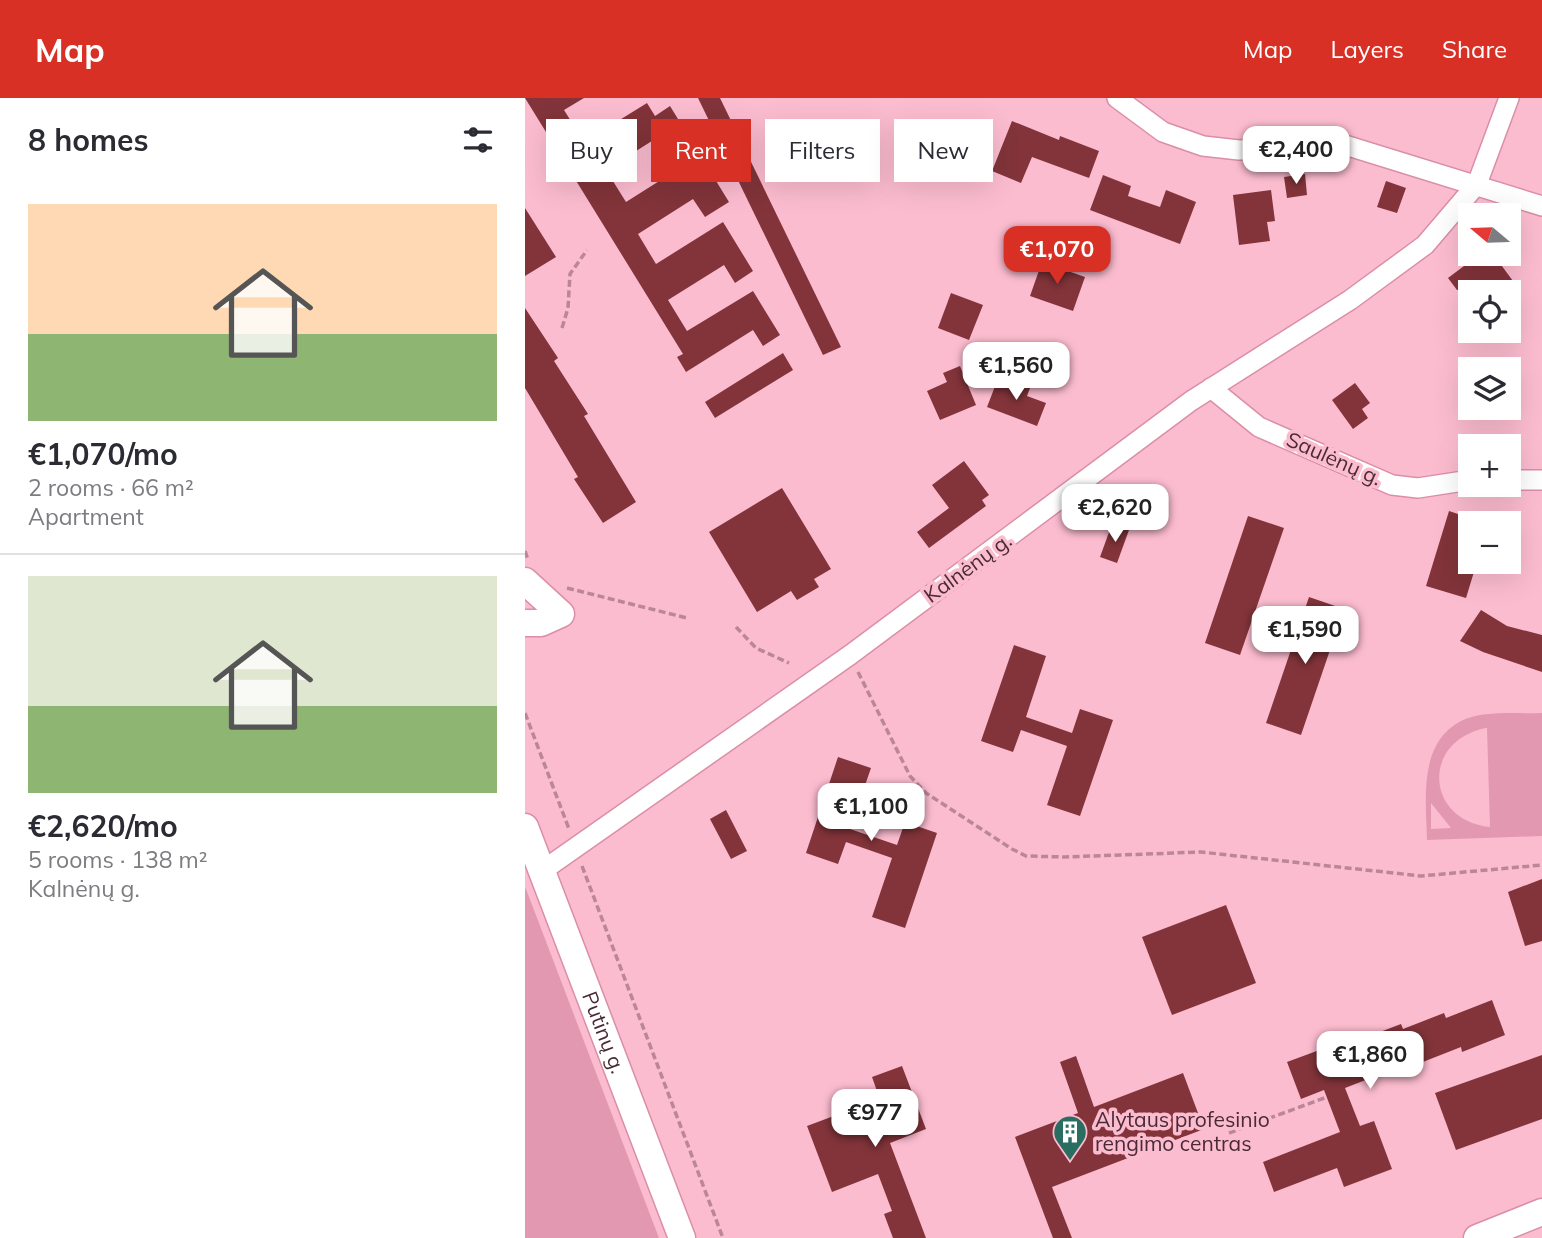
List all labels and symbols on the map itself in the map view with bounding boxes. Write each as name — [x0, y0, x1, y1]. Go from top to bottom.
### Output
pin: €2,400 — [1239, 126, 1353, 186]
north arrow — [1458, 203, 1521, 266]
pin: €1,070 — [1000, 226, 1114, 286]
pin: €1,560 — [959, 342, 1073, 402]
street label: Saulėnų g. — [1283, 426, 1386, 491]
pin: €2,620 — [1058, 484, 1172, 544]
street label: Kalnėnų g. — [919, 527, 1016, 608]
pin: €1,590 — [1248, 606, 1362, 666]
pin: €1,100 — [814, 784, 928, 843]
street label: Putinų g. — [577, 988, 632, 1077]
pin: €1,860 — [1313, 1032, 1427, 1091]
pin: €977 — [834, 1090, 916, 1149]
place label: Alytaus profesinio rengimo centras — [1095, 1106, 1270, 1156]
building icon: Alytaus profesinio rengimo centras — [1051, 1113, 1089, 1162]

